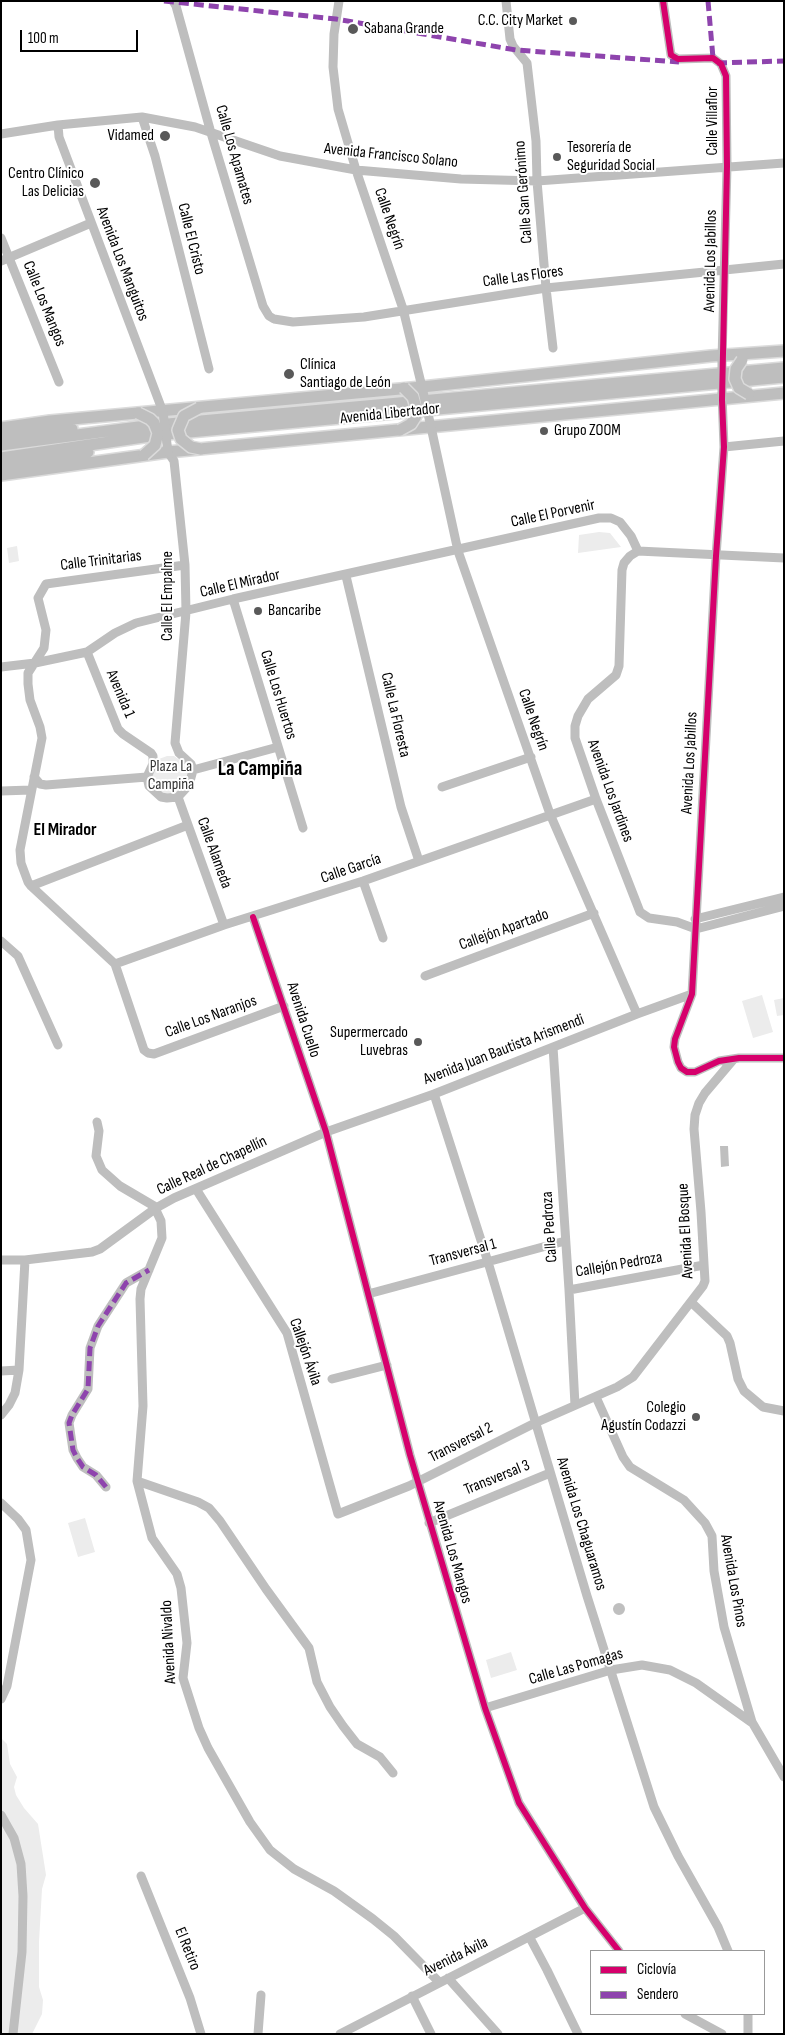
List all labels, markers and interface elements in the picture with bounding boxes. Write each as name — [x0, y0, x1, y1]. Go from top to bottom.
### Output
place label: C.C. City Market — [478, 11, 563, 31]
marker: C.C. City Market — [567, 15, 579, 27]
place label: Sabana Grande — [364, 19, 444, 39]
scale bar — [22, 20, 140, 52]
marker: Sabana Grande — [346, 22, 360, 36]
text: 100 m — [28, 29, 59, 48]
street label: Calle Villaflor — [703, 86, 723, 156]
street label: Calle Los Apamates — [211, 103, 257, 207]
place label: Vidamed — [108, 126, 154, 146]
marker: Vidamed — [158, 129, 172, 143]
place label: Tesorería de Seguridad Social — [567, 138, 655, 176]
street label: Avenida Francisco Solano — [323, 139, 459, 173]
street label: Calle San Gerónimo — [511, 140, 537, 244]
marker: Tesorería de Seguridad Social — [551, 151, 563, 163]
place label: Centro Clínico Las Delicias — [8, 164, 84, 202]
marker: Centro Clínico Las Delicias — [88, 176, 102, 190]
street label: Calle Negrín — [370, 186, 408, 252]
street label: Calle El Cristo — [173, 201, 209, 277]
street label: Avenida Los Manguitos — [91, 204, 153, 324]
street label: Avenida Los Jabillos — [701, 210, 721, 312]
street label: Calle Los Mangos — [18, 258, 70, 350]
street label: Calle Las Flores — [481, 262, 565, 292]
place label: Clínica Santiago de León — [300, 355, 391, 393]
marker: Clínica Santiago de León — [282, 367, 296, 381]
street label: Avenida Libertador — [339, 399, 441, 429]
place label: Grupo ZOOM — [554, 421, 621, 441]
marker: Grupo ZOOM — [538, 425, 550, 437]
street label: Calle El Porvenir — [509, 496, 597, 532]
street label: Calle Trinitarias — [59, 546, 143, 576]
street label: Calle El Empalme — [158, 551, 178, 641]
street label: Calle El Mirador — [198, 565, 282, 603]
place label: Bancaribe — [268, 601, 321, 621]
marker: Bancaribe — [252, 605, 264, 617]
street label: Calle Los Huertos — [255, 648, 301, 742]
street label: Avenida 1 — [101, 667, 139, 721]
street label: Calle La Floresta — [376, 671, 414, 759]
street label: Calle Negrín — [514, 687, 552, 753]
street label: Avenida Los Jabillos — [678, 711, 702, 815]
street label: Avenida Los Jardines — [583, 737, 637, 845]
park label: Plaza La Campiña — [148, 757, 194, 795]
district label: La Campiña — [218, 757, 302, 783]
street label: Calle Alameda — [192, 815, 236, 891]
district label: El Mirador — [33, 819, 97, 841]
street label: Calle García — [318, 850, 384, 888]
street label: Callejón Apartado — [457, 905, 551, 955]
street label: Avenida Cuello — [282, 980, 324, 1060]
street label: Calle Los Naranjos — [163, 992, 259, 1042]
street label: Avenida Juan Bautista Arismendi — [421, 1010, 587, 1090]
place label: Supermercado Luvebras — [330, 1023, 408, 1061]
marker: Supermercado Luvebras — [412, 1036, 424, 1048]
street label: Calle Real de Chapellín — [154, 1132, 270, 1200]
street label: Avenida El Bosque — [674, 1183, 698, 1279]
street label: Calle Pedroza — [538, 1191, 562, 1263]
street label: Transversal 1 — [428, 1235, 498, 1271]
street label: Callejón Pedroza — [574, 1248, 664, 1282]
street label: Callejón Ávila — [285, 1316, 325, 1388]
place label: Colegio Agustín Codazzi — [601, 1398, 686, 1436]
marker: Colegio Agustín Codazzi — [690, 1411, 702, 1423]
street label: Transversal 2 — [426, 1419, 496, 1467]
street label: Avenida Los Chaguaramos — [552, 1455, 610, 1593]
street label: Transversal 3 — [461, 1456, 533, 1500]
street label: Avenida Los Mangos — [428, 1498, 476, 1606]
street label: Avenida Los Pinos — [715, 1533, 751, 1629]
street label: Avenida Nivaldo — [157, 1600, 181, 1684]
street label: Calle Las Pomagas — [527, 1644, 625, 1690]
street label: El Retiro — [170, 1925, 204, 1973]
street label: Avenida Ávila — [421, 1933, 491, 1981]
legend — [590, 1950, 765, 2015]
text: Ciclovía — [637, 1960, 676, 1979]
text: Sendero — [637, 1985, 678, 2004]

